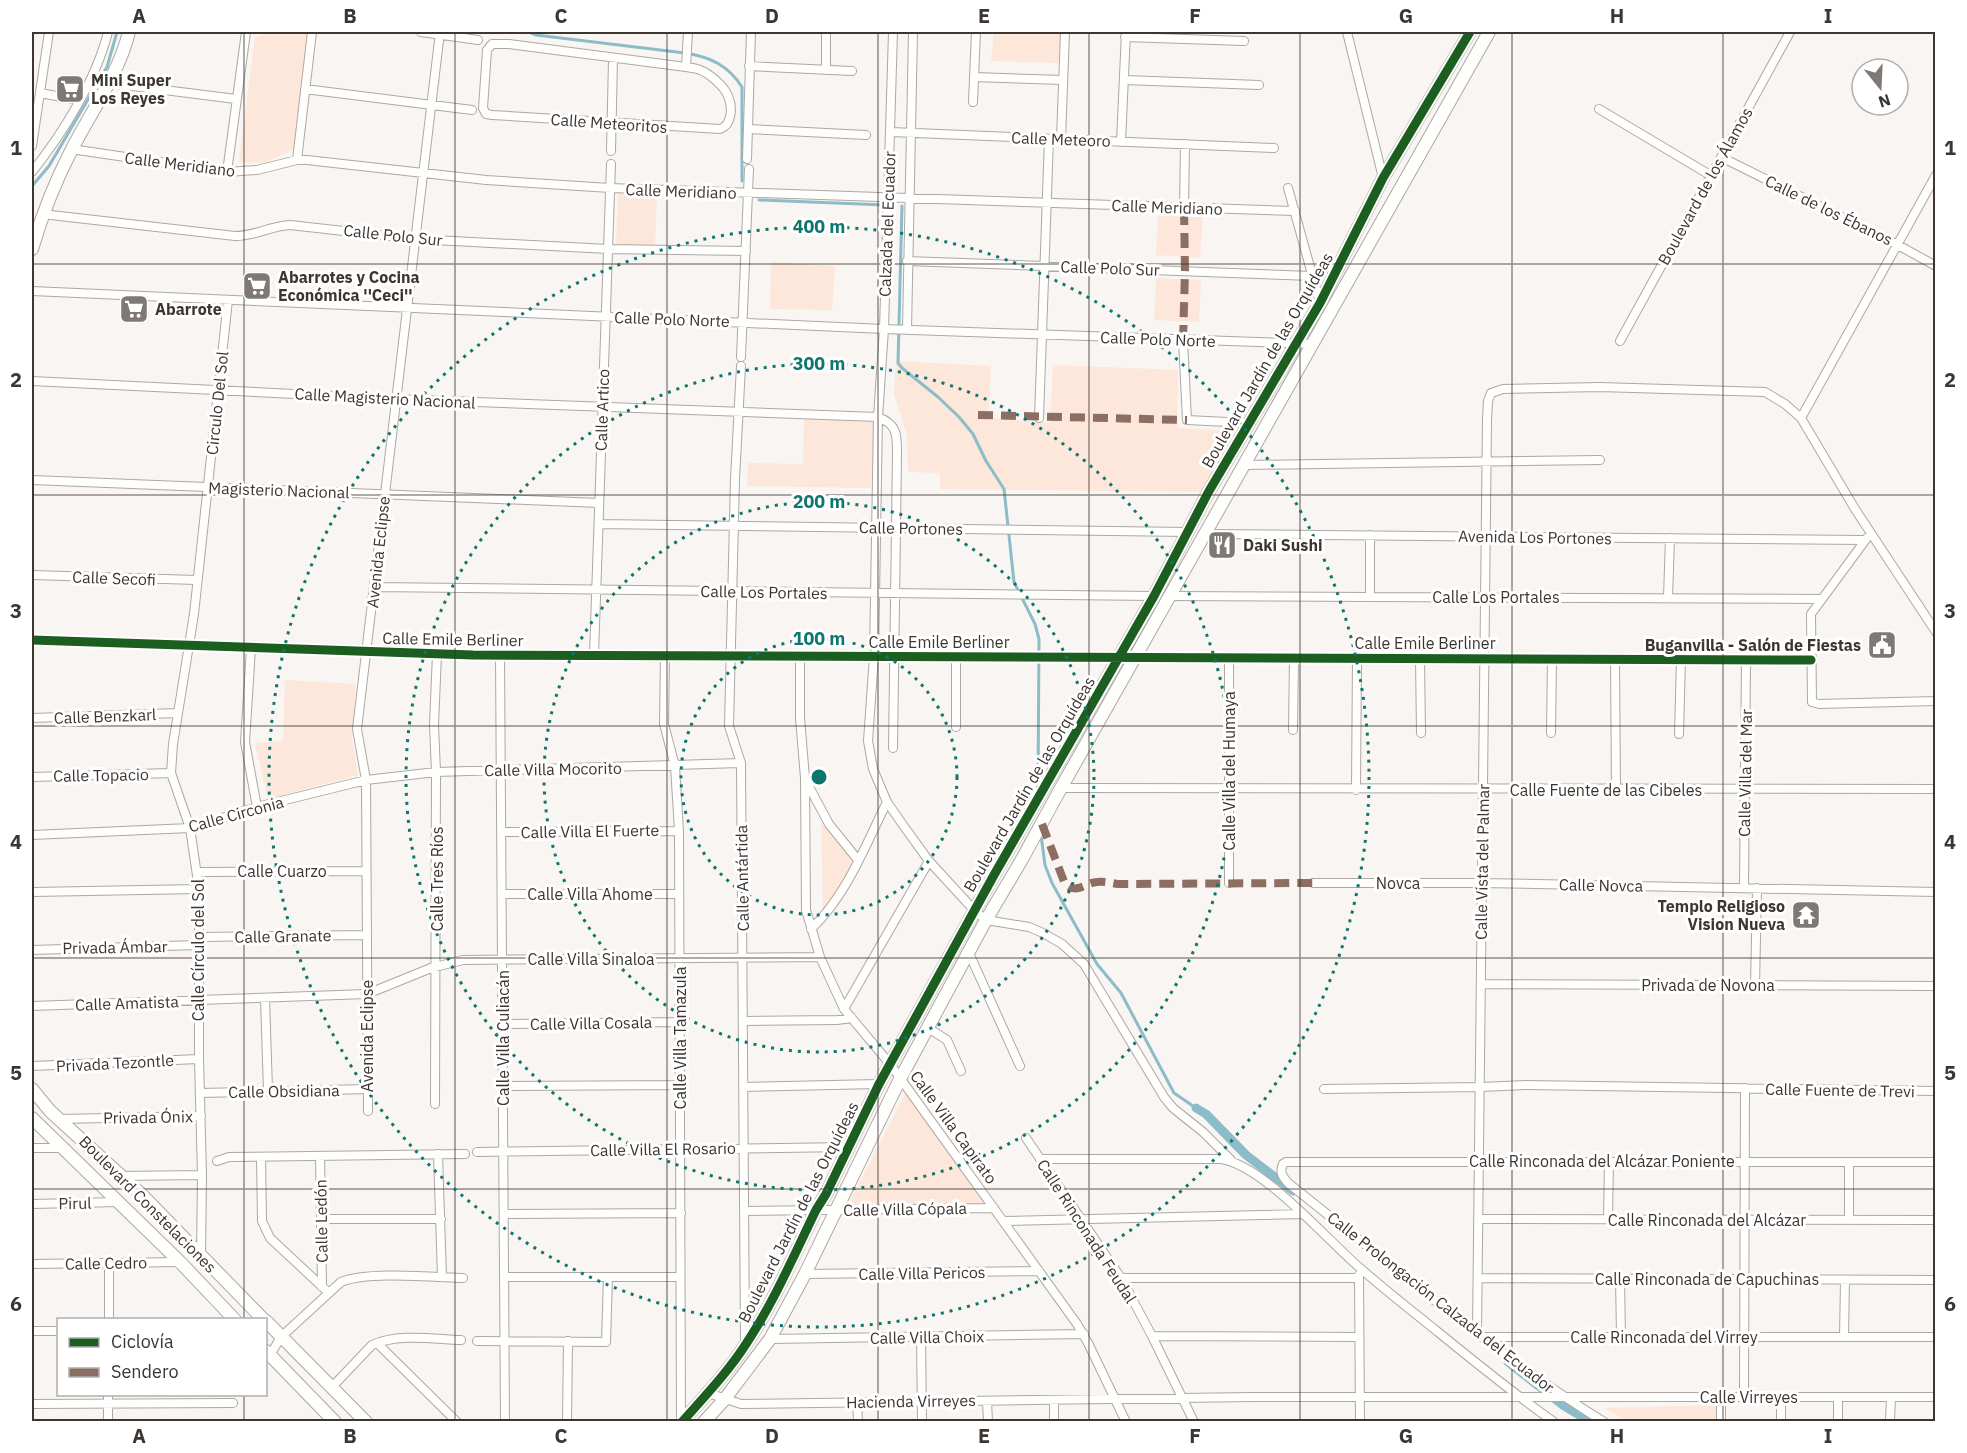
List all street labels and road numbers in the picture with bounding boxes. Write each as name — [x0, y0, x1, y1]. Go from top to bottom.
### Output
street label: Boulevard de los Álamos — [1652, 103, 1757, 268]
street label: Calle Meteoritos — [550, 109, 668, 137]
street label: Calle Meteoro — [1011, 127, 1111, 151]
street label: Calle Meridiano — [124, 147, 236, 181]
street label: Calzada del Ecuador — [874, 151, 900, 297]
street label: Calle de los Ébanos — [1762, 170, 1896, 250]
street label: Calle Meridiano — [625, 179, 737, 203]
street label: Calle Meridiano — [1111, 195, 1223, 219]
street label: Calle Polo Sur — [343, 220, 444, 250]
street label: Boulevard Jardín de las Orquídeas — [1197, 249, 1337, 471]
street label: Calle Polo Sur — [1060, 256, 1160, 280]
street label: Calle Polo Norte — [614, 307, 730, 331]
street label: Calle Polo Norte — [1100, 327, 1216, 351]
street label: Circulo Del Sol — [202, 350, 232, 456]
street label: Calle Artico — [591, 368, 613, 452]
street label: Calle Magisterio Nacional — [294, 383, 476, 413]
street label: Magisterio Nacional — [208, 478, 350, 502]
street label: Avenida Eclipse — [362, 495, 394, 609]
street label: Calle Portones — [859, 517, 963, 539]
street label: Avenida Los Portones — [1458, 526, 1612, 548]
street label: Calle Secofi — [72, 567, 156, 589]
street label: Calle Los Portales — [700, 581, 828, 603]
street label: Calle Los Portales — [1432, 587, 1560, 607]
street label: Calle Emile Berliner — [382, 628, 524, 650]
street label: Calle Emile Berliner — [868, 632, 1010, 652]
street label: Calle Emile Berliner — [1354, 633, 1496, 653]
street label: Boulevard Jardín de las Orquídeas — [959, 673, 1099, 895]
street label: Calle Villa del Humaya — [1219, 691, 1239, 851]
street label: Calle Benzkarl — [53, 704, 157, 728]
street label: Calle Villa del Mar — [1734, 709, 1756, 837]
street label: Calle Villa Mocorito — [484, 758, 622, 780]
street label: Calle Topacio — [53, 764, 149, 786]
street label: Calle Fuente de las Cibeles — [1510, 780, 1702, 800]
street label: Calle Vista del Palmar — [1471, 784, 1493, 940]
street label: Calle Circonia — [186, 792, 286, 836]
street label: Calle Villa El Fuerte — [521, 820, 660, 842]
street label: Calle Antártida — [731, 824, 753, 931]
street label: Calle Tres Ríos — [427, 826, 447, 932]
street label: Calle Cuarzo — [237, 861, 327, 881]
street label: Novca — [1376, 873, 1421, 893]
street label: Calle Novca — [1559, 874, 1644, 896]
street label: Calle Círculo del Sol — [188, 879, 208, 1021]
street label: Calle Villa Ahome — [527, 884, 653, 904]
street label: Calle Granate — [234, 925, 332, 947]
street label: Privada Ámbar — [62, 935, 168, 958]
street label: Calle Villa Sinaloa — [527, 949, 655, 969]
street label: Calle Villa Tamazula — [670, 966, 690, 1109]
street label: Calle Villa Culiacán — [493, 970, 513, 1106]
street label: Privada de Novona — [1641, 975, 1775, 995]
street label: Avenida Eclipse — [357, 979, 377, 1092]
street label: Calle Amatista — [75, 991, 180, 1015]
street label: Calle Villa Cosala — [530, 1012, 653, 1034]
street label: Privada Tezontle — [55, 1050, 175, 1076]
street label: Calle Villa Capirato — [906, 1067, 1002, 1188]
street label: Calle Fuente de Trevi — [1765, 1079, 1915, 1101]
street label: Calle Obsidiana — [228, 1080, 340, 1102]
street label: Boulevard Jardín de las Orquídeas — [733, 1098, 863, 1326]
street label: Privada Ónix — [103, 1105, 193, 1128]
street label: Boulevard Constelaciones — [75, 1131, 221, 1277]
street label: Calle Villa El Rosario — [590, 1138, 736, 1160]
street label: Calle Rinconada del Alcázar Poniente — [1469, 1151, 1735, 1171]
street label: Calle Rinconada Feudal — [1033, 1155, 1141, 1307]
street label: Calle Ledón — [310, 1179, 332, 1263]
street label: Pirul — [58, 1193, 92, 1213]
street label: Calle Villa Cópala — [843, 1198, 968, 1220]
street label: Calle Prolongación Calzada del Ecuador — [1323, 1207, 1559, 1397]
street label: Calle Rinconada del Alcázar — [1608, 1210, 1806, 1230]
street label: Calle Cedro — [65, 1252, 147, 1274]
street label: Calle Villa Pericos — [858, 1262, 986, 1284]
street label: Calle Rinconada de Capuchinas — [1595, 1269, 1819, 1289]
street label: Calle Villa Choix — [870, 1326, 984, 1348]
street label: Calle Rinconada del Virrey — [1570, 1327, 1758, 1347]
street label: Calle Virreyes — [1700, 1387, 1798, 1407]
street label: Hacienda Virreyes — [846, 1390, 976, 1412]

